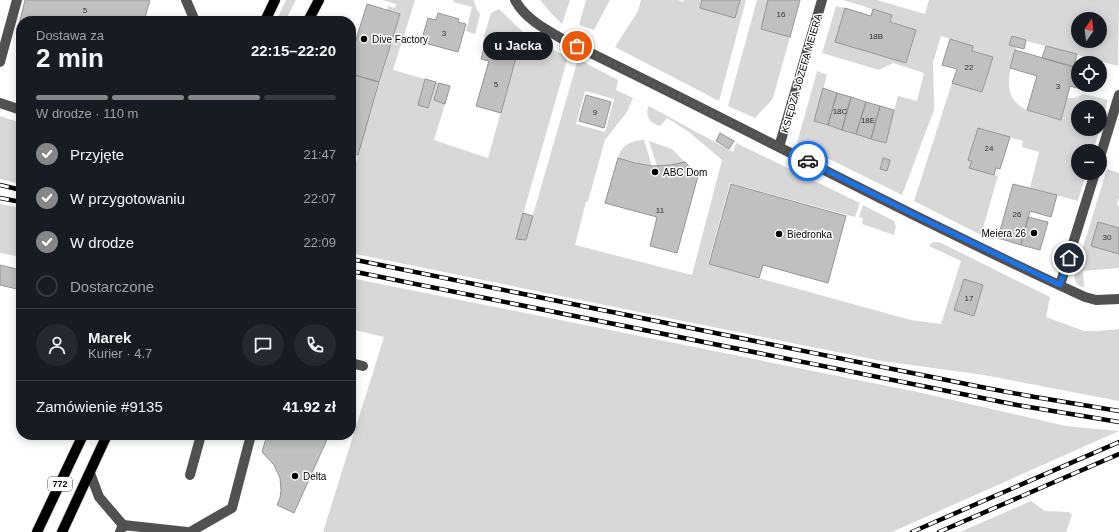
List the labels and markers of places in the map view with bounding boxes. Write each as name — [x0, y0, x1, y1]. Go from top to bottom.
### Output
pin — [560, 29, 594, 63]
callout: u Jacka — [483, 32, 553, 60]
marker: Dive Factory — [359, 34, 369, 44]
place label: Dive Factory — [372, 34, 428, 45]
marker: ABC Dom — [650, 167, 660, 177]
place label: ABC Dom — [663, 167, 707, 178]
place label: Meiera 26 — [982, 228, 1026, 239]
marker: Meiera 26 — [1029, 228, 1039, 238]
marker: Biedronka — [774, 229, 784, 239]
place label: Biedronka — [787, 229, 832, 240]
pin — [1052, 241, 1086, 275]
marker: Delta — [290, 471, 300, 481]
place label: Delta — [303, 471, 327, 482]

